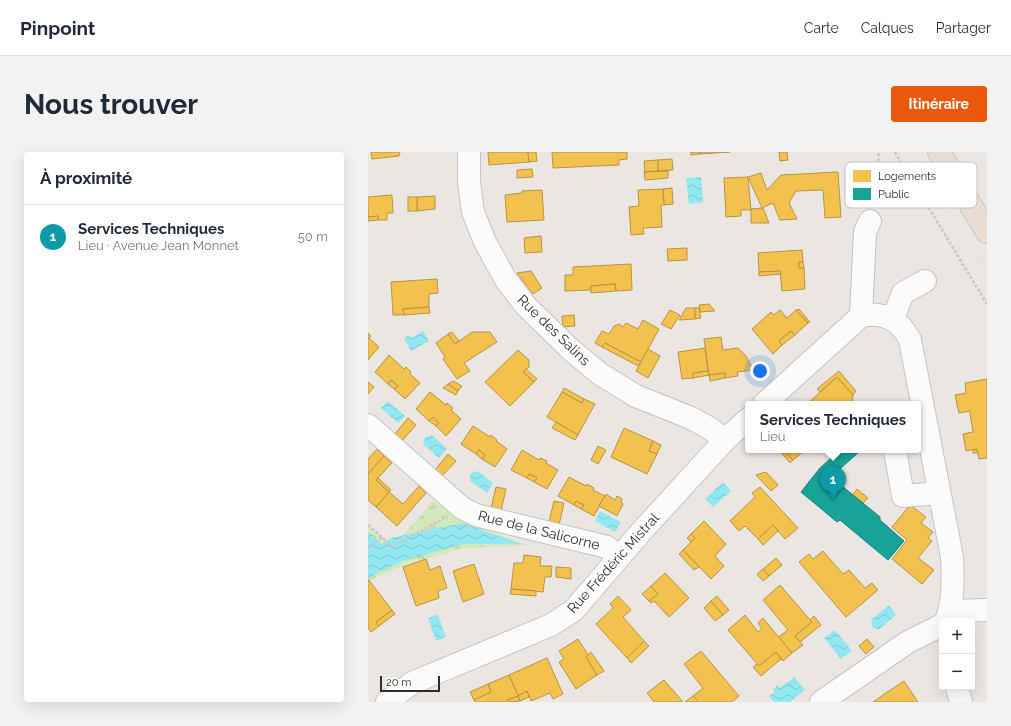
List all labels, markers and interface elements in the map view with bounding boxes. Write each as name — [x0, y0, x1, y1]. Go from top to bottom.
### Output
text: Pinpoint — [20, 17, 95, 39]
text: Carte — [804, 20, 839, 36]
text: Calques — [861, 20, 914, 36]
text: Partager — [936, 20, 991, 36]
button: Itinéraire — [891, 86, 987, 122]
text: Nous trouver — [24, 88, 198, 121]
legend — [845, 162, 977, 208]
text: À proximité — [40, 168, 132, 188]
text: Logements — [878, 170, 936, 183]
text: Public — [878, 188, 910, 201]
text: Services Techniques — [78, 220, 224, 238]
text: 1 — [50, 229, 56, 244]
text: 50 m — [298, 229, 328, 244]
text: Lieu · Avenue Jean Monnet — [78, 238, 239, 253]
street label: Rue des Salins — [515, 291, 594, 369]
your location — [750, 361, 770, 381]
popup — [745, 401, 921, 453]
text: Services Techniques — [760, 411, 906, 429]
text: Lieu — [760, 429, 786, 444]
pin: 1 — [820, 466, 846, 499]
street label: Rue de la Salicorne — [476, 507, 602, 553]
street label: Rue Frédéric Mistral — [564, 510, 662, 616]
map controls — [939, 618, 975, 690]
button: + — [939, 618, 975, 654]
button: − — [939, 654, 975, 690]
scale bar — [380, 674, 440, 693]
text: 20 m — [386, 676, 411, 689]

